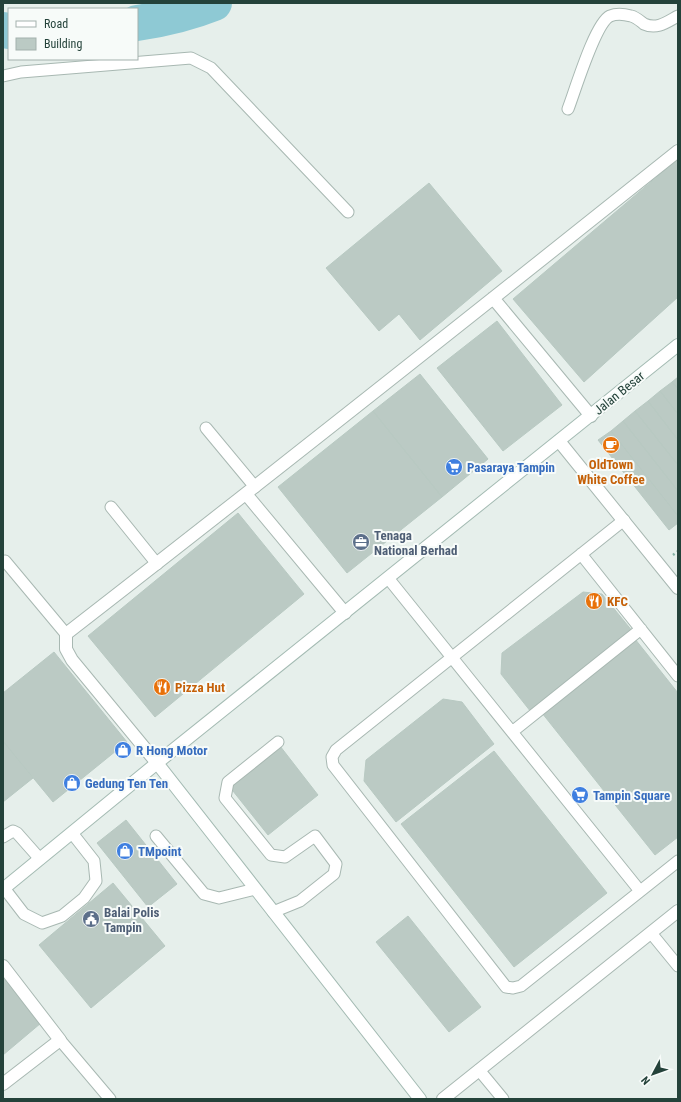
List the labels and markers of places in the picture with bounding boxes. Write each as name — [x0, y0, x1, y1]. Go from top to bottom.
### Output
cafe icon: OldTown White Coffee — [601, 435, 621, 455]
supermarket icon: Pasaraya Tampin — [444, 457, 464, 477]
place label: OldTown White Coffee — [577, 457, 645, 487]
place label: Pasaraya Tampin — [467, 460, 555, 475]
place label: Tenaga National Berhad — [374, 528, 457, 558]
office icon: Tenaga National Berhad — [351, 532, 371, 552]
restaurant icon: KFC — [584, 591, 604, 611]
place label: KFC — [607, 594, 628, 609]
restaurant icon: Pizza Hut — [152, 677, 172, 697]
place label: Pizza Hut — [175, 680, 225, 695]
shop icon: R Hong Motor — [113, 740, 133, 760]
place label: R Hong Motor — [136, 743, 208, 758]
shop icon: Gedung Ten Ten — [62, 773, 82, 793]
place label: Gedung Ten Ten — [85, 776, 168, 791]
supermarket icon: Tampin Square — [570, 785, 590, 805]
place label: Tampin Square — [593, 788, 670, 803]
shop icon: TMpoint — [115, 841, 135, 861]
place label: TMpoint — [138, 844, 181, 859]
place label: Balai Polis Tampin — [104, 905, 159, 935]
public building icon: Balai Polis Tampin — [81, 909, 101, 929]

